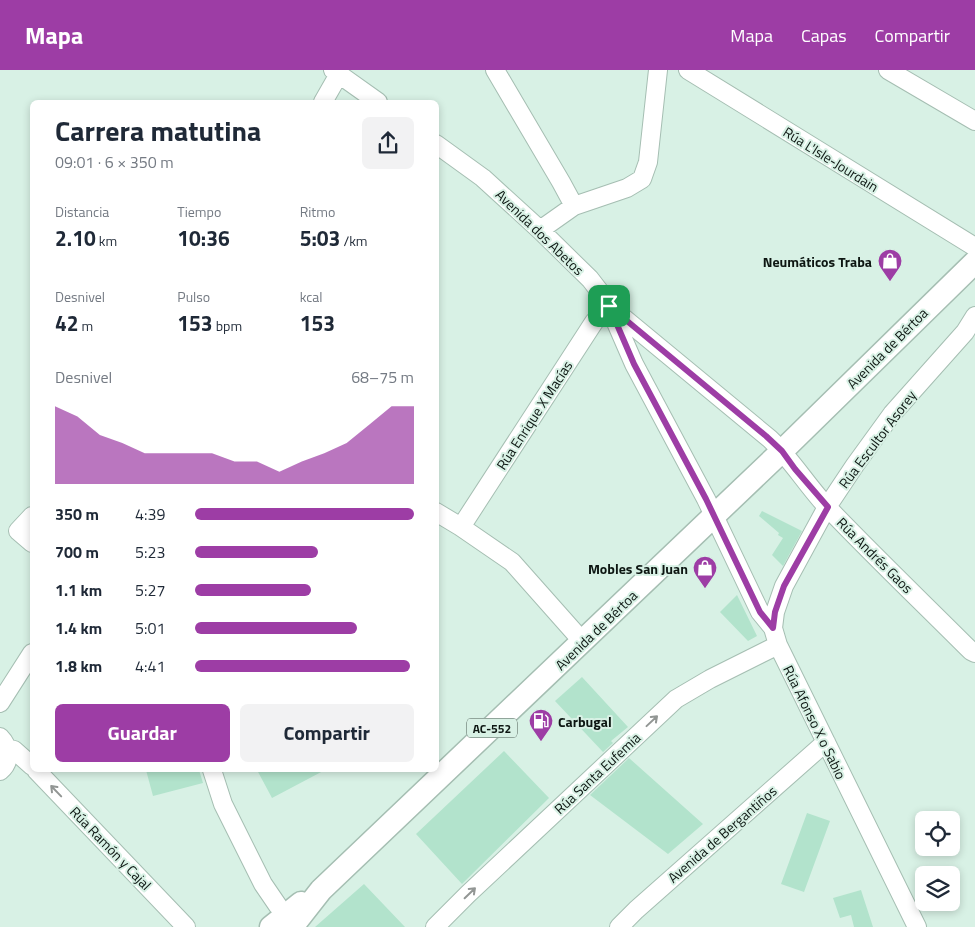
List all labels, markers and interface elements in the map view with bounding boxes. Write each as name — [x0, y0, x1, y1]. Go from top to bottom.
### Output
text: Mapa — [25, 17, 83, 53]
text: Mapa — [730, 22, 773, 49]
text: Capas — [801, 22, 847, 49]
text: Compartir — [875, 22, 950, 49]
text: Carrera matutina — [55, 109, 261, 152]
button: share — [362, 117, 414, 169]
street label: Rúa L'Isle-Jourdain — [779, 121, 883, 197]
text: 09:01 · 6 × 350 m — [55, 150, 174, 174]
street label: Avenida dos Abetos — [491, 184, 589, 280]
text: Distancia — [55, 201, 109, 222]
text: Tiempo — [177, 201, 221, 222]
text: Ritmo — [300, 201, 335, 222]
text: 2.10 — [55, 222, 96, 254]
text: 10:36 — [177, 222, 230, 254]
text: 5:03 — [300, 222, 340, 254]
text: km — [96, 230, 117, 251]
text: /km — [340, 230, 368, 251]
shop icon: Neumáticos Traba — [877, 248, 903, 282]
place label: Neumáticos Traba — [763, 251, 872, 272]
pin — [588, 285, 630, 327]
text: Desnivel — [55, 286, 105, 307]
text: Pulso — [177, 286, 210, 307]
text: kcal — [300, 286, 323, 307]
icon: arrive — [595, 292, 623, 320]
street label: Avenida de Bértoa — [842, 303, 932, 393]
text: 42 — [55, 307, 79, 339]
text: 153 — [177, 307, 213, 339]
text: 153 — [300, 307, 335, 339]
text: m — [79, 315, 93, 336]
text: bpm — [213, 315, 242, 336]
street label: Rúa Enrique X Macías — [491, 356, 577, 474]
text: Desnivel — [55, 365, 112, 389]
text: 68–75 m — [351, 365, 414, 389]
street label: Rúa Escultor Asorey — [833, 385, 921, 492]
text: 350 m — [55, 502, 99, 526]
text: 4:39 — [135, 502, 165, 526]
street label: Rúa Andrés Gaos — [832, 512, 918, 598]
text: 700 m — [55, 540, 99, 564]
text: 5:23 — [135, 540, 165, 564]
shop icon: Mobles San Juan — [692, 555, 718, 589]
place label: Mobles San Juan — [588, 558, 688, 579]
text: 1.1 km — [55, 578, 102, 602]
text: 5:27 — [135, 578, 165, 602]
street label: Avenida de Bértoa — [550, 585, 642, 675]
text: 1.4 km — [55, 616, 102, 640]
text: 5:01 — [135, 616, 165, 640]
text: 1.8 km — [55, 654, 102, 678]
text: 4:41 — [135, 654, 165, 678]
street label: Rúa Afonso X o Sabio — [778, 661, 852, 783]
button: Guardar — [55, 704, 230, 762]
button: Compartir — [240, 704, 414, 762]
fuel station icon: Carbugal — [528, 708, 554, 742]
place label: Carbugal — [558, 711, 612, 732]
one-way arrow — [646, 715, 658, 727]
road number: AC-552 — [467, 718, 517, 738]
street label: Rúa Santa Eufemia — [549, 727, 645, 819]
street label: Avenida de Bergantiños — [663, 780, 781, 888]
one-way arrow — [50, 784, 62, 797]
street label: Rúa Ramón y Cajal — [66, 801, 156, 895]
map controls — [915, 811, 960, 911]
button: locate — [915, 811, 960, 856]
button: layers — [915, 866, 960, 911]
one-way arrow — [464, 887, 476, 899]

